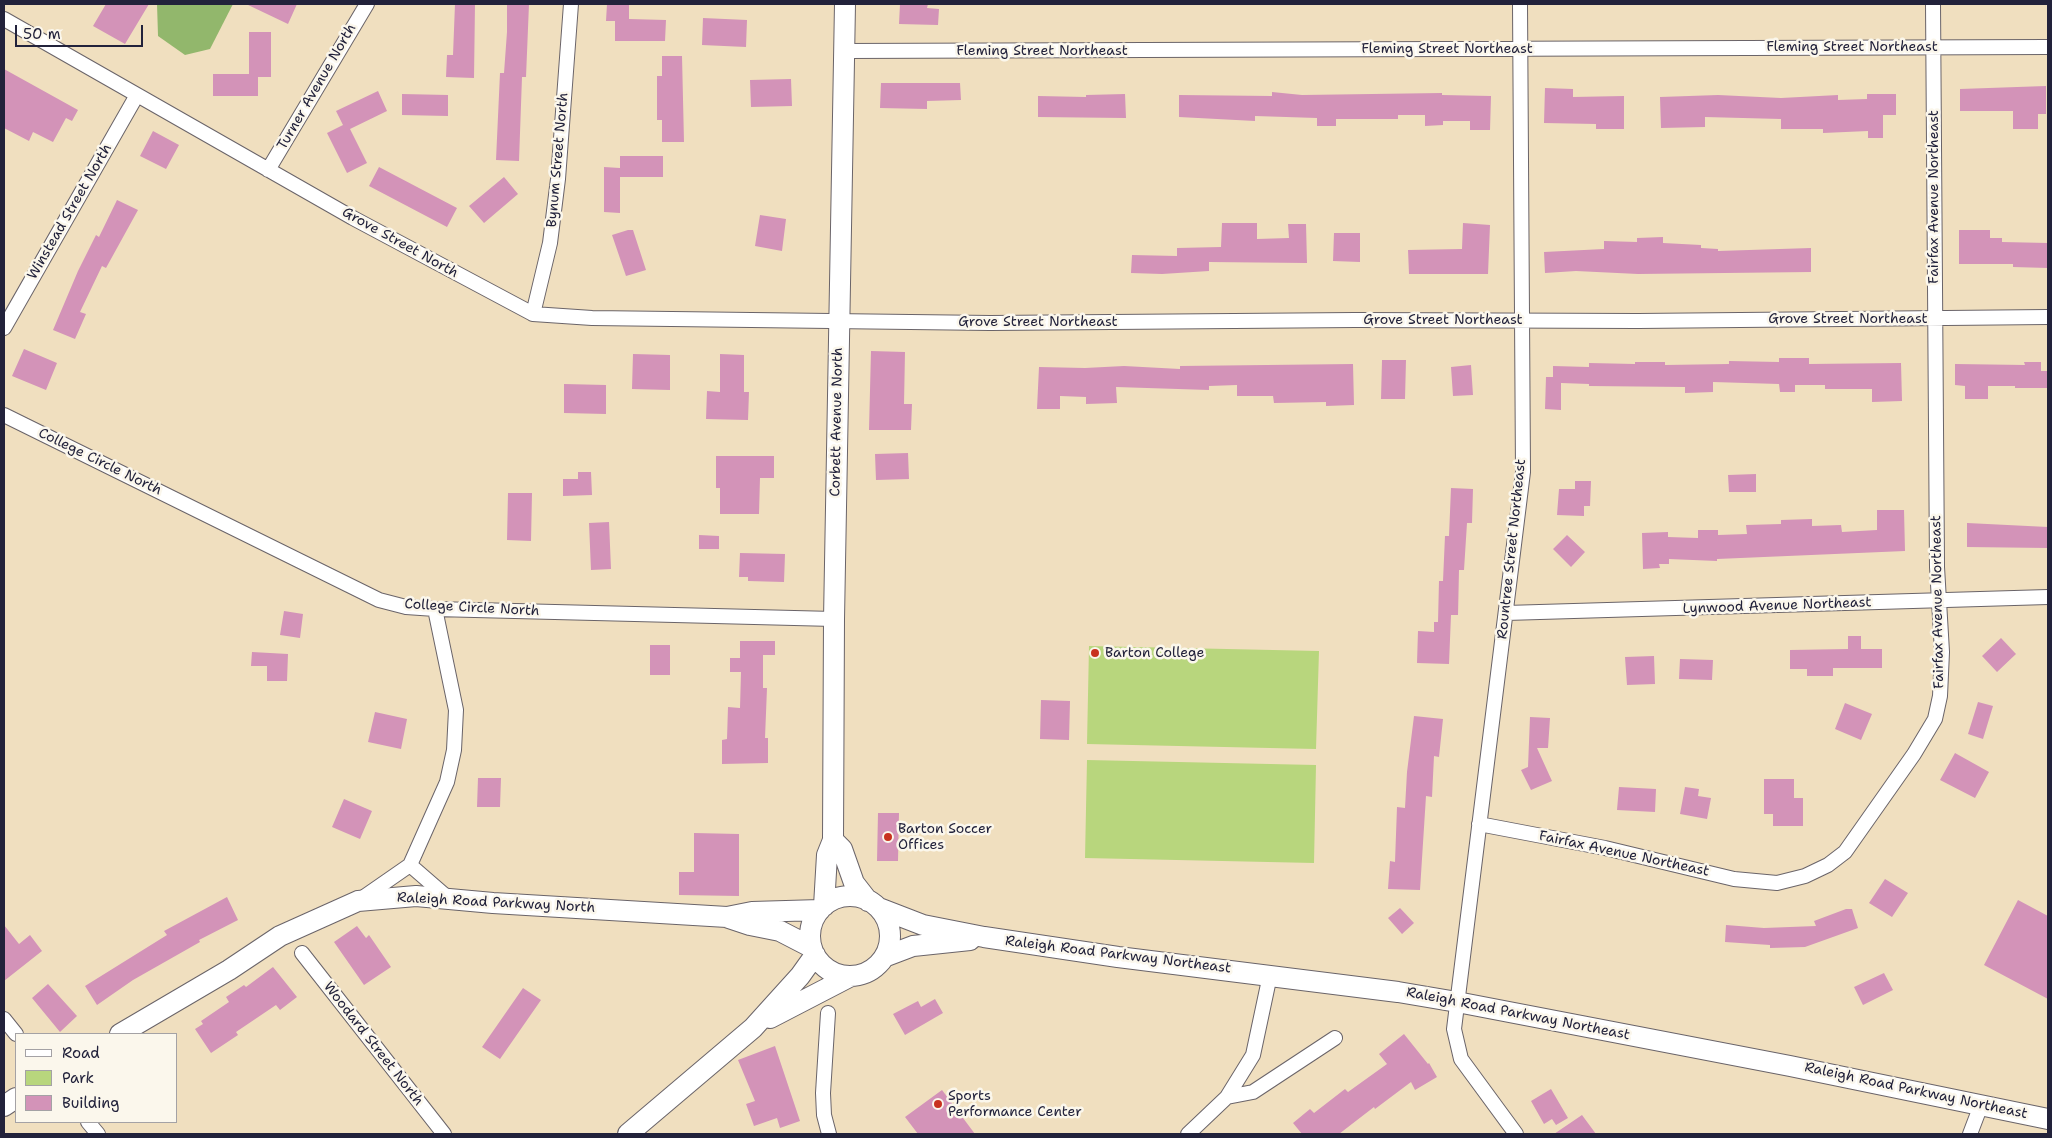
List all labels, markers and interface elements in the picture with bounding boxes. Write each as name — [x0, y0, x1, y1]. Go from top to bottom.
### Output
scale bar — [18, 15, 145, 47]
street label: Turner Avenue North — [274, 21, 360, 153]
text: 50 m — [23, 24, 61, 44]
street label: Fleming Street Northeast — [1766, 39, 1938, 55]
street label: Fleming Street Northeast — [1361, 41, 1533, 57]
street label: Fleming Street Northeast — [956, 43, 1128, 59]
street label: Bynum Street North — [544, 92, 572, 228]
street label: Fairfax Avenue Northeast — [1926, 110, 1942, 284]
street label: Winstead Street North — [24, 141, 116, 283]
street label: Grove Street North — [339, 204, 461, 282]
street label: Grove Street Northeast — [1768, 311, 1928, 327]
street label: Grove Street Northeast — [1363, 312, 1523, 328]
street label: Grove Street Northeast — [958, 314, 1118, 330]
street label: Corbett Avenue North — [827, 347, 847, 497]
street label: College Circle North — [36, 425, 164, 499]
street label: Rountree Street Northeast — [1494, 458, 1530, 640]
street label: Fairfax Avenue Northeast — [1928, 515, 1948, 689]
street label: Lynwood Avenue Northeast — [1682, 594, 1872, 618]
street label: College Circle North — [404, 596, 540, 620]
place label: Barton College — [1105, 645, 1204, 661]
marker: Barton College — [1089, 647, 1101, 659]
place label: Barton Soccer Offices — [898, 821, 992, 854]
street label: Fairfax Avenue Northeast — [1537, 828, 1711, 880]
marker: Barton Soccer Offices — [882, 831, 894, 843]
street label: Raleigh Road Parkway North — [396, 889, 596, 917]
street label: Raleigh Road Parkway Northeast — [1004, 933, 1232, 977]
street label: Woodard Street North — [319, 979, 427, 1109]
street label: Raleigh Road Parkway Northeast — [1405, 984, 1631, 1044]
legend — [15, 1033, 178, 1123]
text: Road — [62, 1043, 100, 1063]
street label: Raleigh Road Parkway Northeast — [1803, 1059, 2029, 1123]
text: Park — [62, 1068, 94, 1088]
place label: Sports Performance Center — [948, 1088, 1082, 1120]
text: Building — [62, 1093, 119, 1113]
marker: Sports Performance Center — [932, 1098, 944, 1110]

